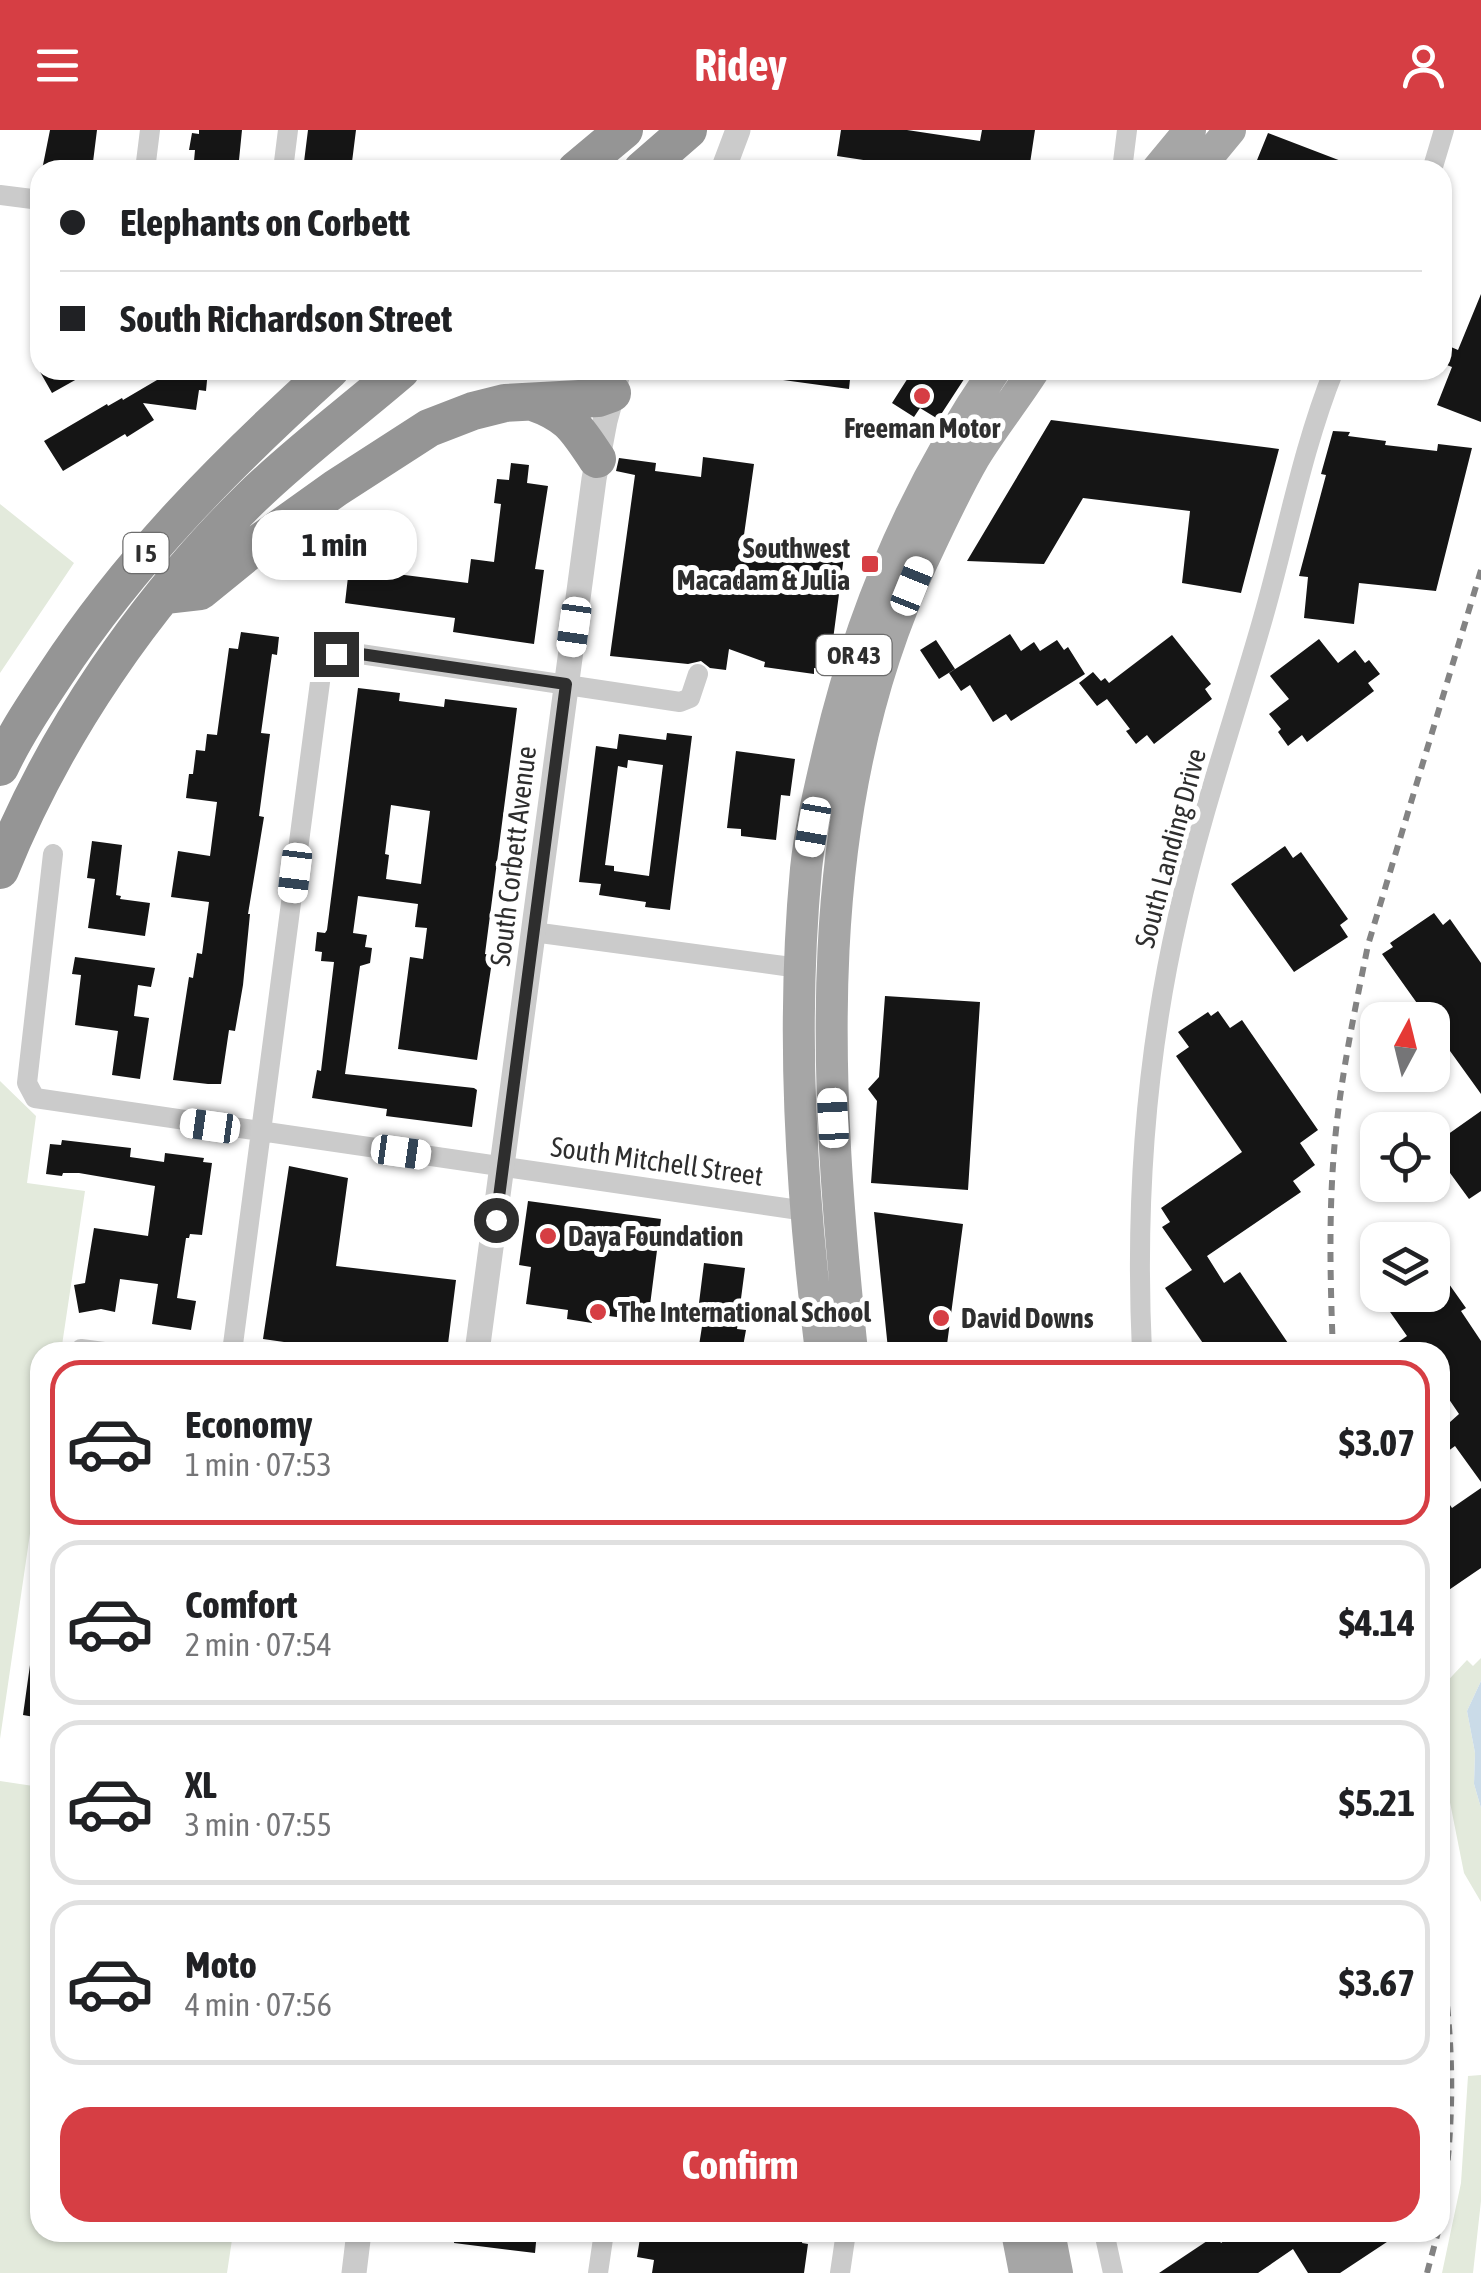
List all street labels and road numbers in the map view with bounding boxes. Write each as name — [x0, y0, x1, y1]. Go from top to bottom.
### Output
road number: I 5 — [124, 533, 168, 573]
road number: OR 43 — [816, 635, 892, 675]
street label: South Corbett Avenue — [484, 744, 542, 968]
street label: South Landing Drive — [1128, 745, 1212, 951]
street label: South Mitchell Street — [549, 1130, 765, 1192]

